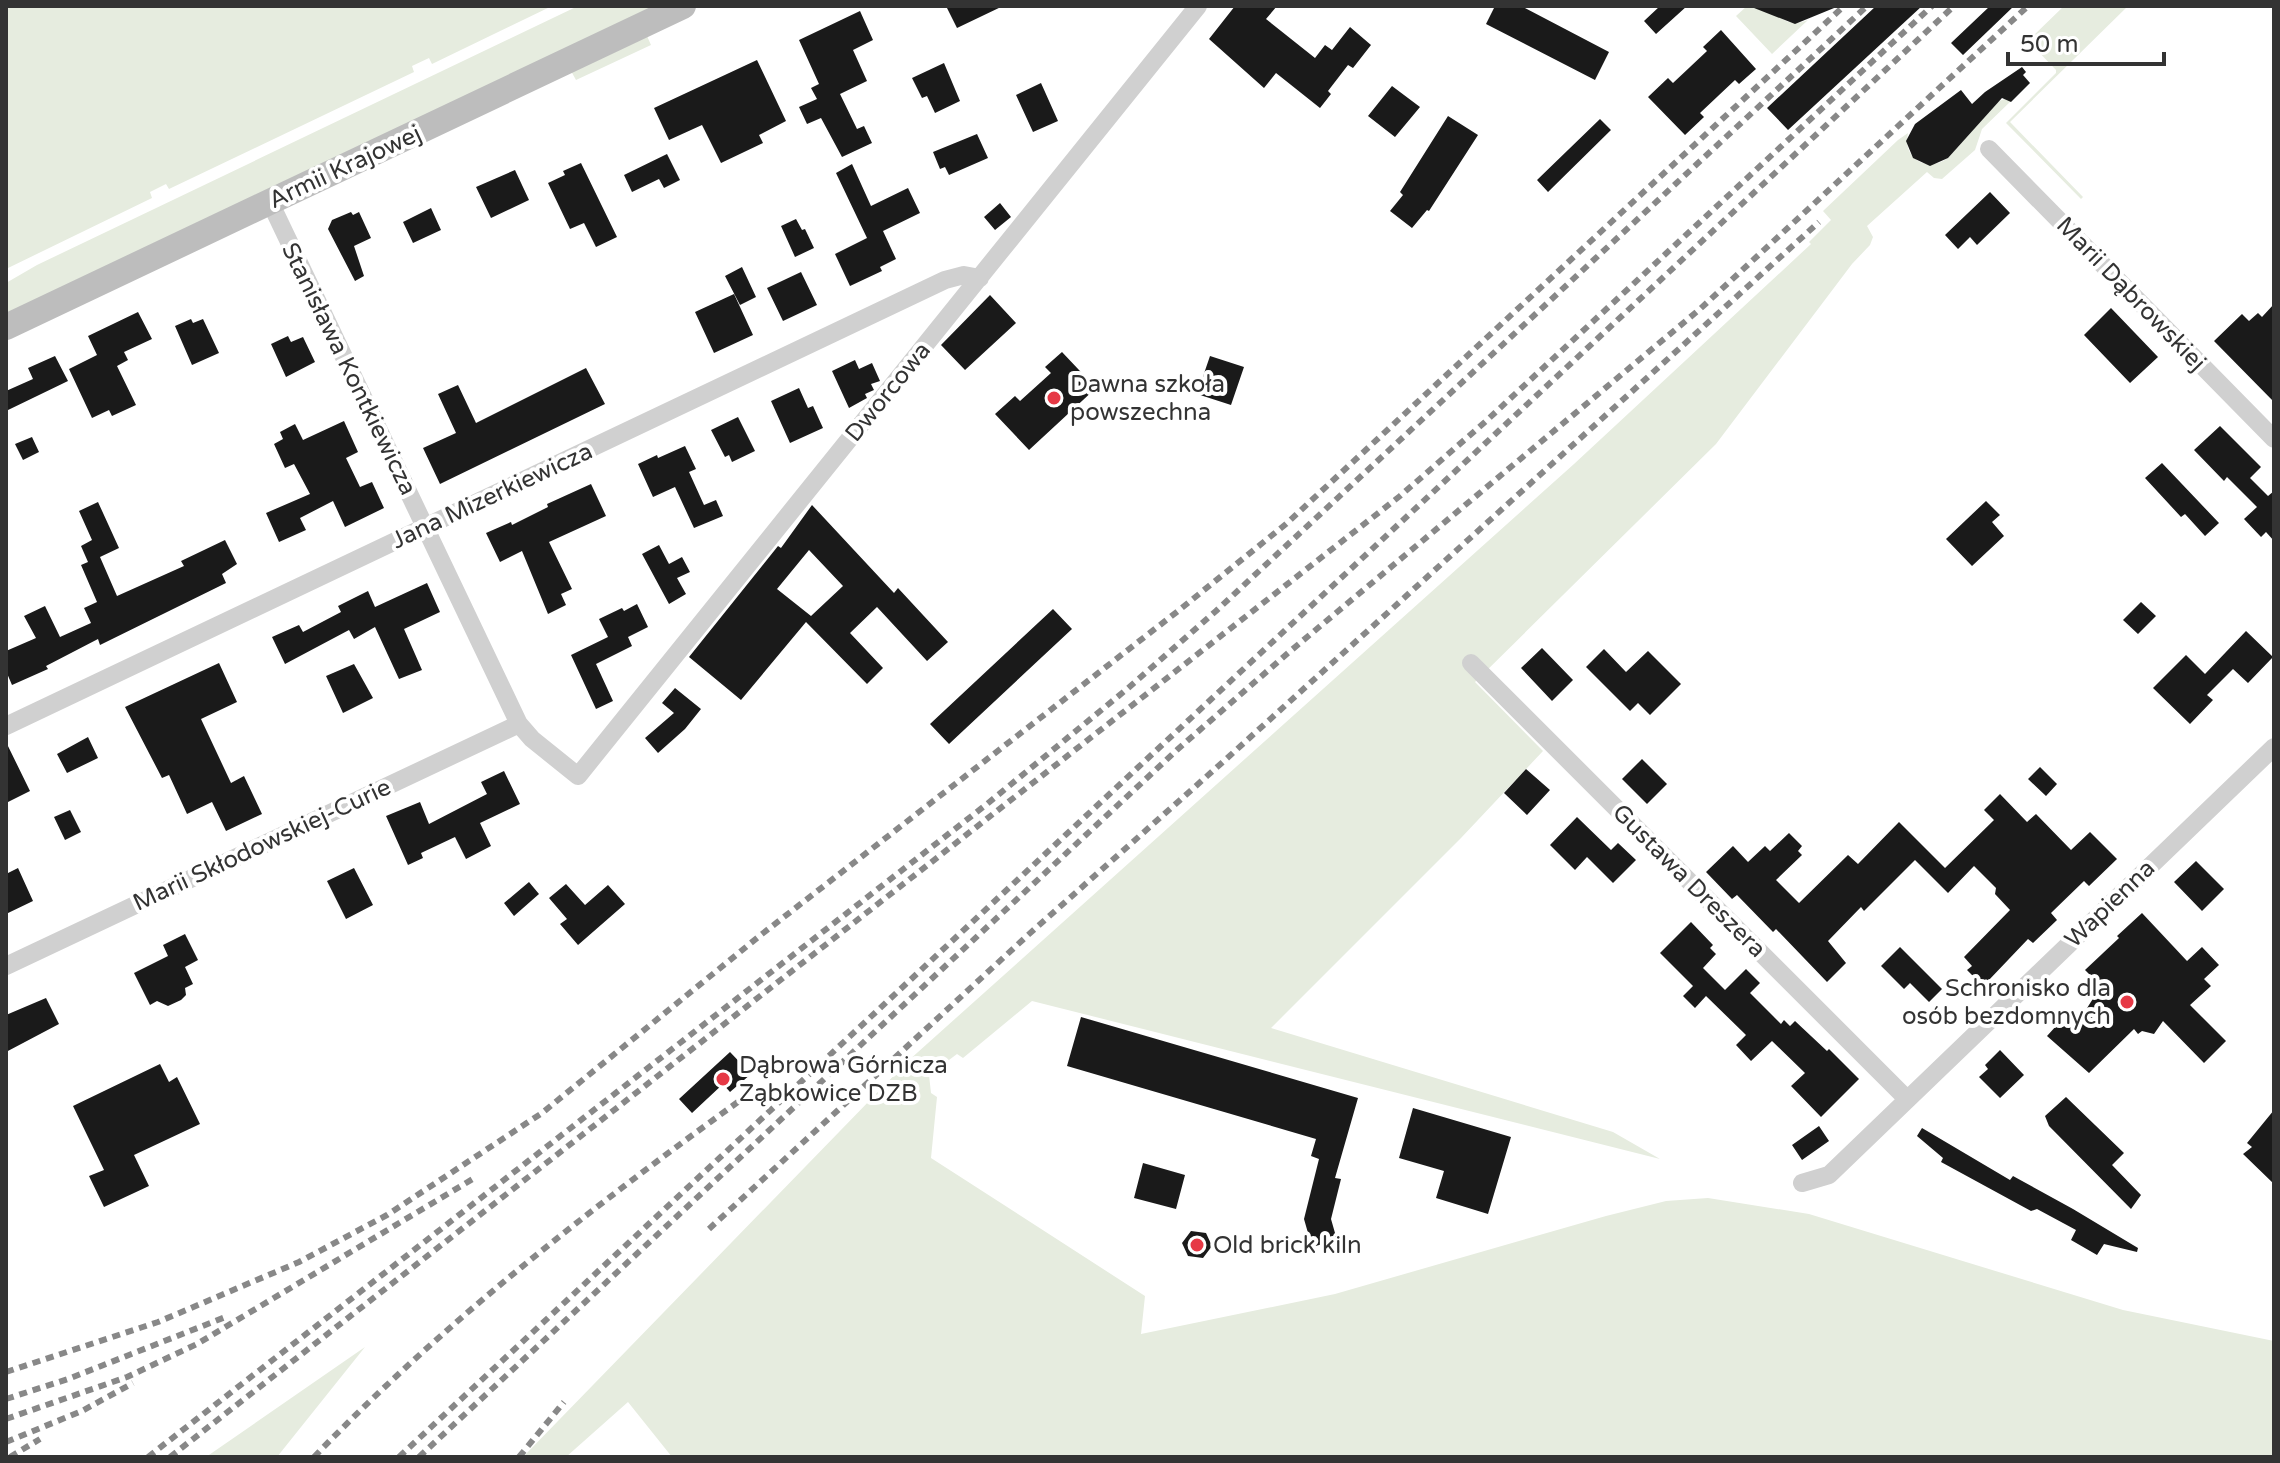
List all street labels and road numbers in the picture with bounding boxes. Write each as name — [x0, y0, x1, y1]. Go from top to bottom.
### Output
street label: Armii Krajowej — [264, 119, 426, 215]
street label: Marii Dąbrowskiej — [2050, 211, 2212, 377]
street label: Stanisława Kontkiewicza — [275, 238, 423, 500]
street label: Dworcowa — [839, 336, 937, 448]
street label: Jana Mizerkiewicza — [387, 437, 597, 555]
street label: Marii Skłodowskiej-Curie — [129, 772, 395, 918]
street label: Gustawa Dreszera — [1606, 798, 1772, 964]
street label: Wapienna — [2059, 854, 2161, 954]

